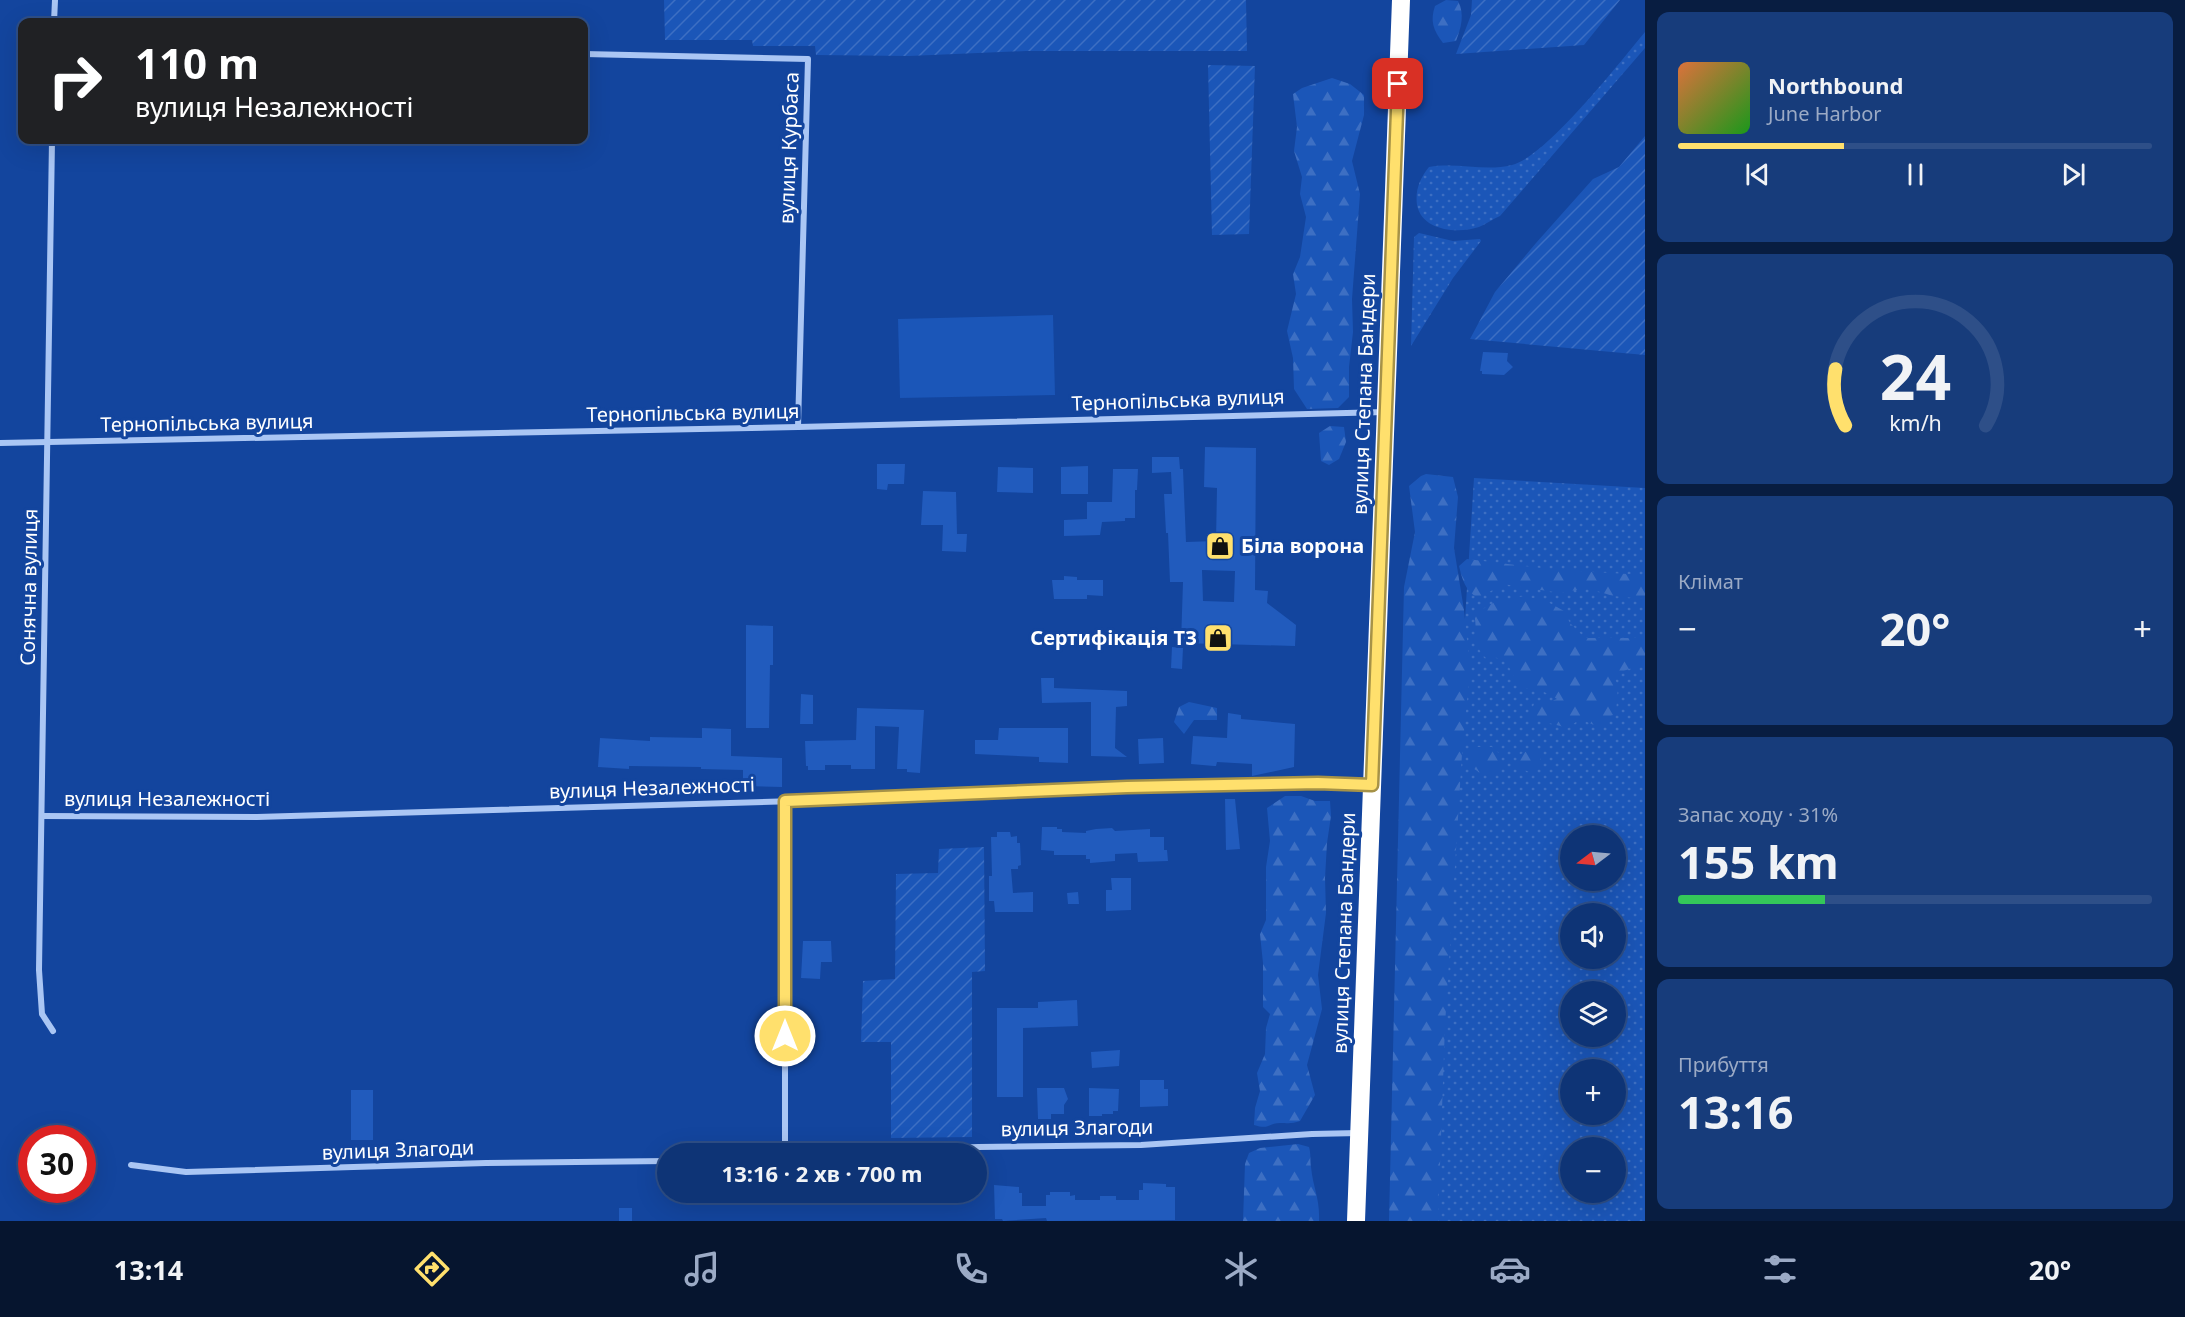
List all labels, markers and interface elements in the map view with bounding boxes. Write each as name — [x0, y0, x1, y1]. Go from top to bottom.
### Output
text: 110 m — [135, 34, 259, 91]
icon: right — [36, 42, 114, 120]
pin — [1372, 58, 1423, 109]
icon: arrive — [1381, 67, 1414, 100]
text: Northbound — [1768, 70, 1903, 100]
street label: вулиця Курбаса — [772, 72, 805, 224]
text: вулиця Незалежності — [135, 88, 413, 125]
text: June Harbor — [1768, 100, 1882, 127]
icon: previous — [1741, 158, 1774, 191]
icon: pause — [1899, 158, 1932, 191]
icon: next — [2057, 158, 2090, 191]
street label: вулиця Степана Бандери — [1346, 273, 1381, 515]
text: 24 — [1879, 333, 1951, 418]
street label: Тернопільська вулиця — [1071, 382, 1285, 417]
street label: Тернопільська вулиця — [586, 397, 800, 428]
street label: Тернопільська вулиця — [100, 407, 314, 438]
text: km/h — [1889, 408, 1941, 437]
street label: Сонячна вулиця — [14, 508, 43, 666]
shop icon: Біла ворона — [1204, 530, 1236, 562]
place label: Біла ворона — [1241, 532, 1364, 559]
text: Клімат — [1678, 568, 1743, 595]
text: 20° — [1880, 598, 1950, 659]
text: − — [1678, 606, 1697, 651]
text: + — [2133, 606, 2152, 651]
shop icon: Сертифікація ТЗ — [1202, 622, 1234, 654]
place label: Сертифікація ТЗ — [1030, 624, 1197, 651]
street label: вулиця Незалежності — [548, 770, 755, 805]
street label: вулиця Незалежності — [64, 785, 270, 812]
text: Запас ходу · 31% — [1678, 801, 1838, 828]
street label: вулиця Степана Бандери — [1326, 812, 1361, 1054]
north arrow — [1560, 825, 1626, 891]
map controls — [1560, 825, 1626, 1203]
text: 155 km — [1678, 831, 1839, 892]
button: sound — [1560, 903, 1626, 969]
button: layers — [1560, 981, 1626, 1047]
position arrow — [753, 1004, 817, 1068]
text: Прибуття — [1678, 1051, 1769, 1078]
button: + — [1560, 1059, 1626, 1125]
text: 13:16 — [1678, 1081, 1794, 1142]
street label: вулиця Злагоди — [1000, 1113, 1154, 1142]
speed limit sign: 30 — [18, 1125, 96, 1203]
street label: вулиця Злагоди — [321, 1133, 475, 1166]
button: − — [1560, 1137, 1626, 1203]
text: 13:16 · 2 хв · 700 m — [722, 1158, 922, 1188]
icon: directions — [411, 1248, 453, 1290]
icon: music — [681, 1248, 723, 1290]
icon: phone — [950, 1248, 992, 1290]
icon: climate — [1220, 1248, 1262, 1290]
icon: car — [1489, 1248, 1531, 1290]
icon: filters — [1759, 1248, 1801, 1290]
text: 13:14 — [114, 1251, 183, 1288]
text: 20° — [2029, 1251, 2071, 1288]

